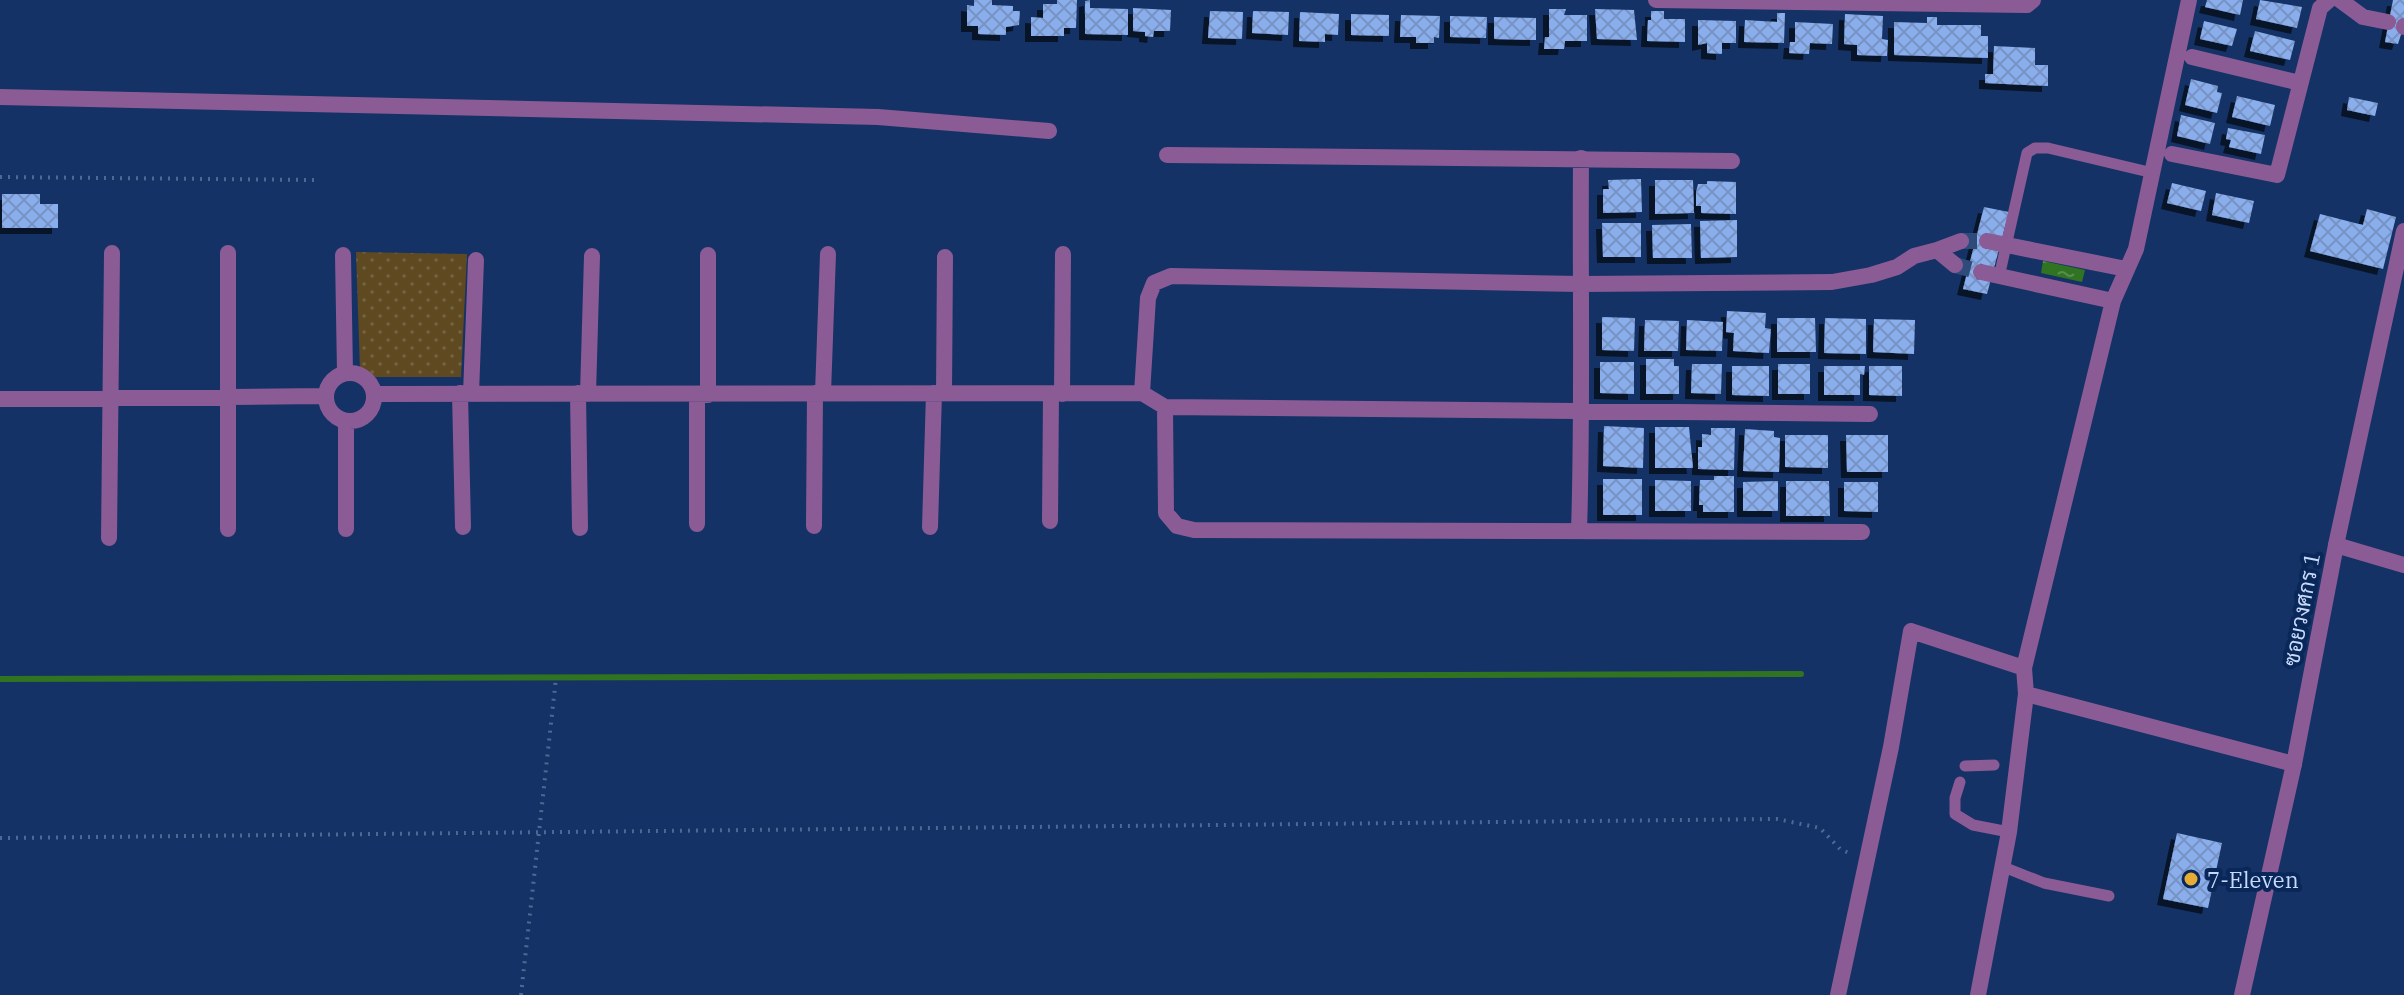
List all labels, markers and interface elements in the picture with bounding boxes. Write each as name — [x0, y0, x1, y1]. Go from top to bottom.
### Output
street label: ซอยวงศกร 1 — [2276, 550, 2326, 668]
place label: 7-Eleven — [2207, 865, 2299, 894]
marker: 7-Eleven — [2182, 870, 2200, 888]

